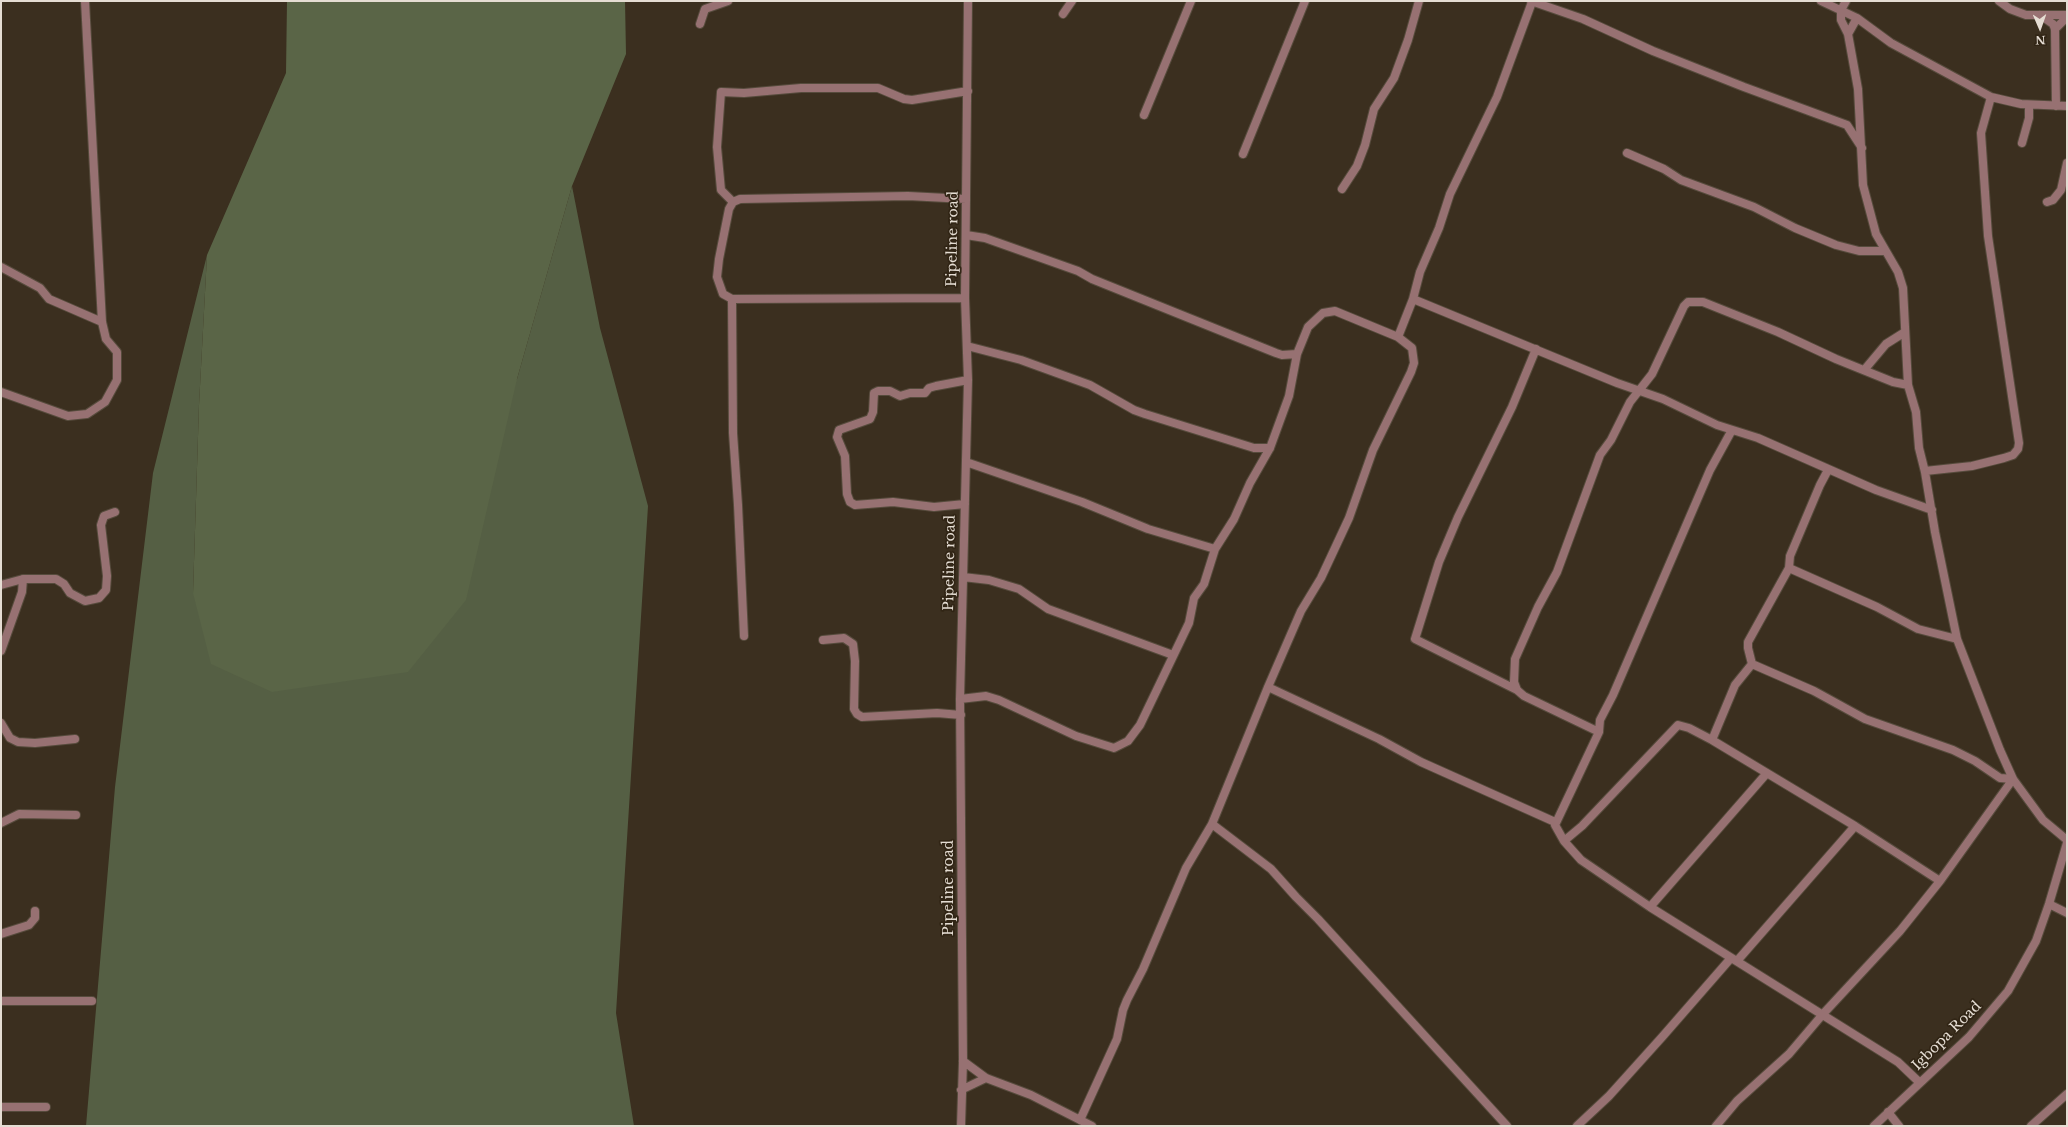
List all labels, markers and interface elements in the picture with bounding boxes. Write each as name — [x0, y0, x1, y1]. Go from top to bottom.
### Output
north arrow — [2020, 8, 2060, 48]
text: N — [2035, 33, 2046, 47]
street label: Pipeline road — [944, 191, 962, 287]
street label: Pipeline road — [941, 515, 959, 611]
street label: Pipeline road — [941, 840, 957, 936]
street label: Igbopa Road — [1909, 998, 1985, 1074]

